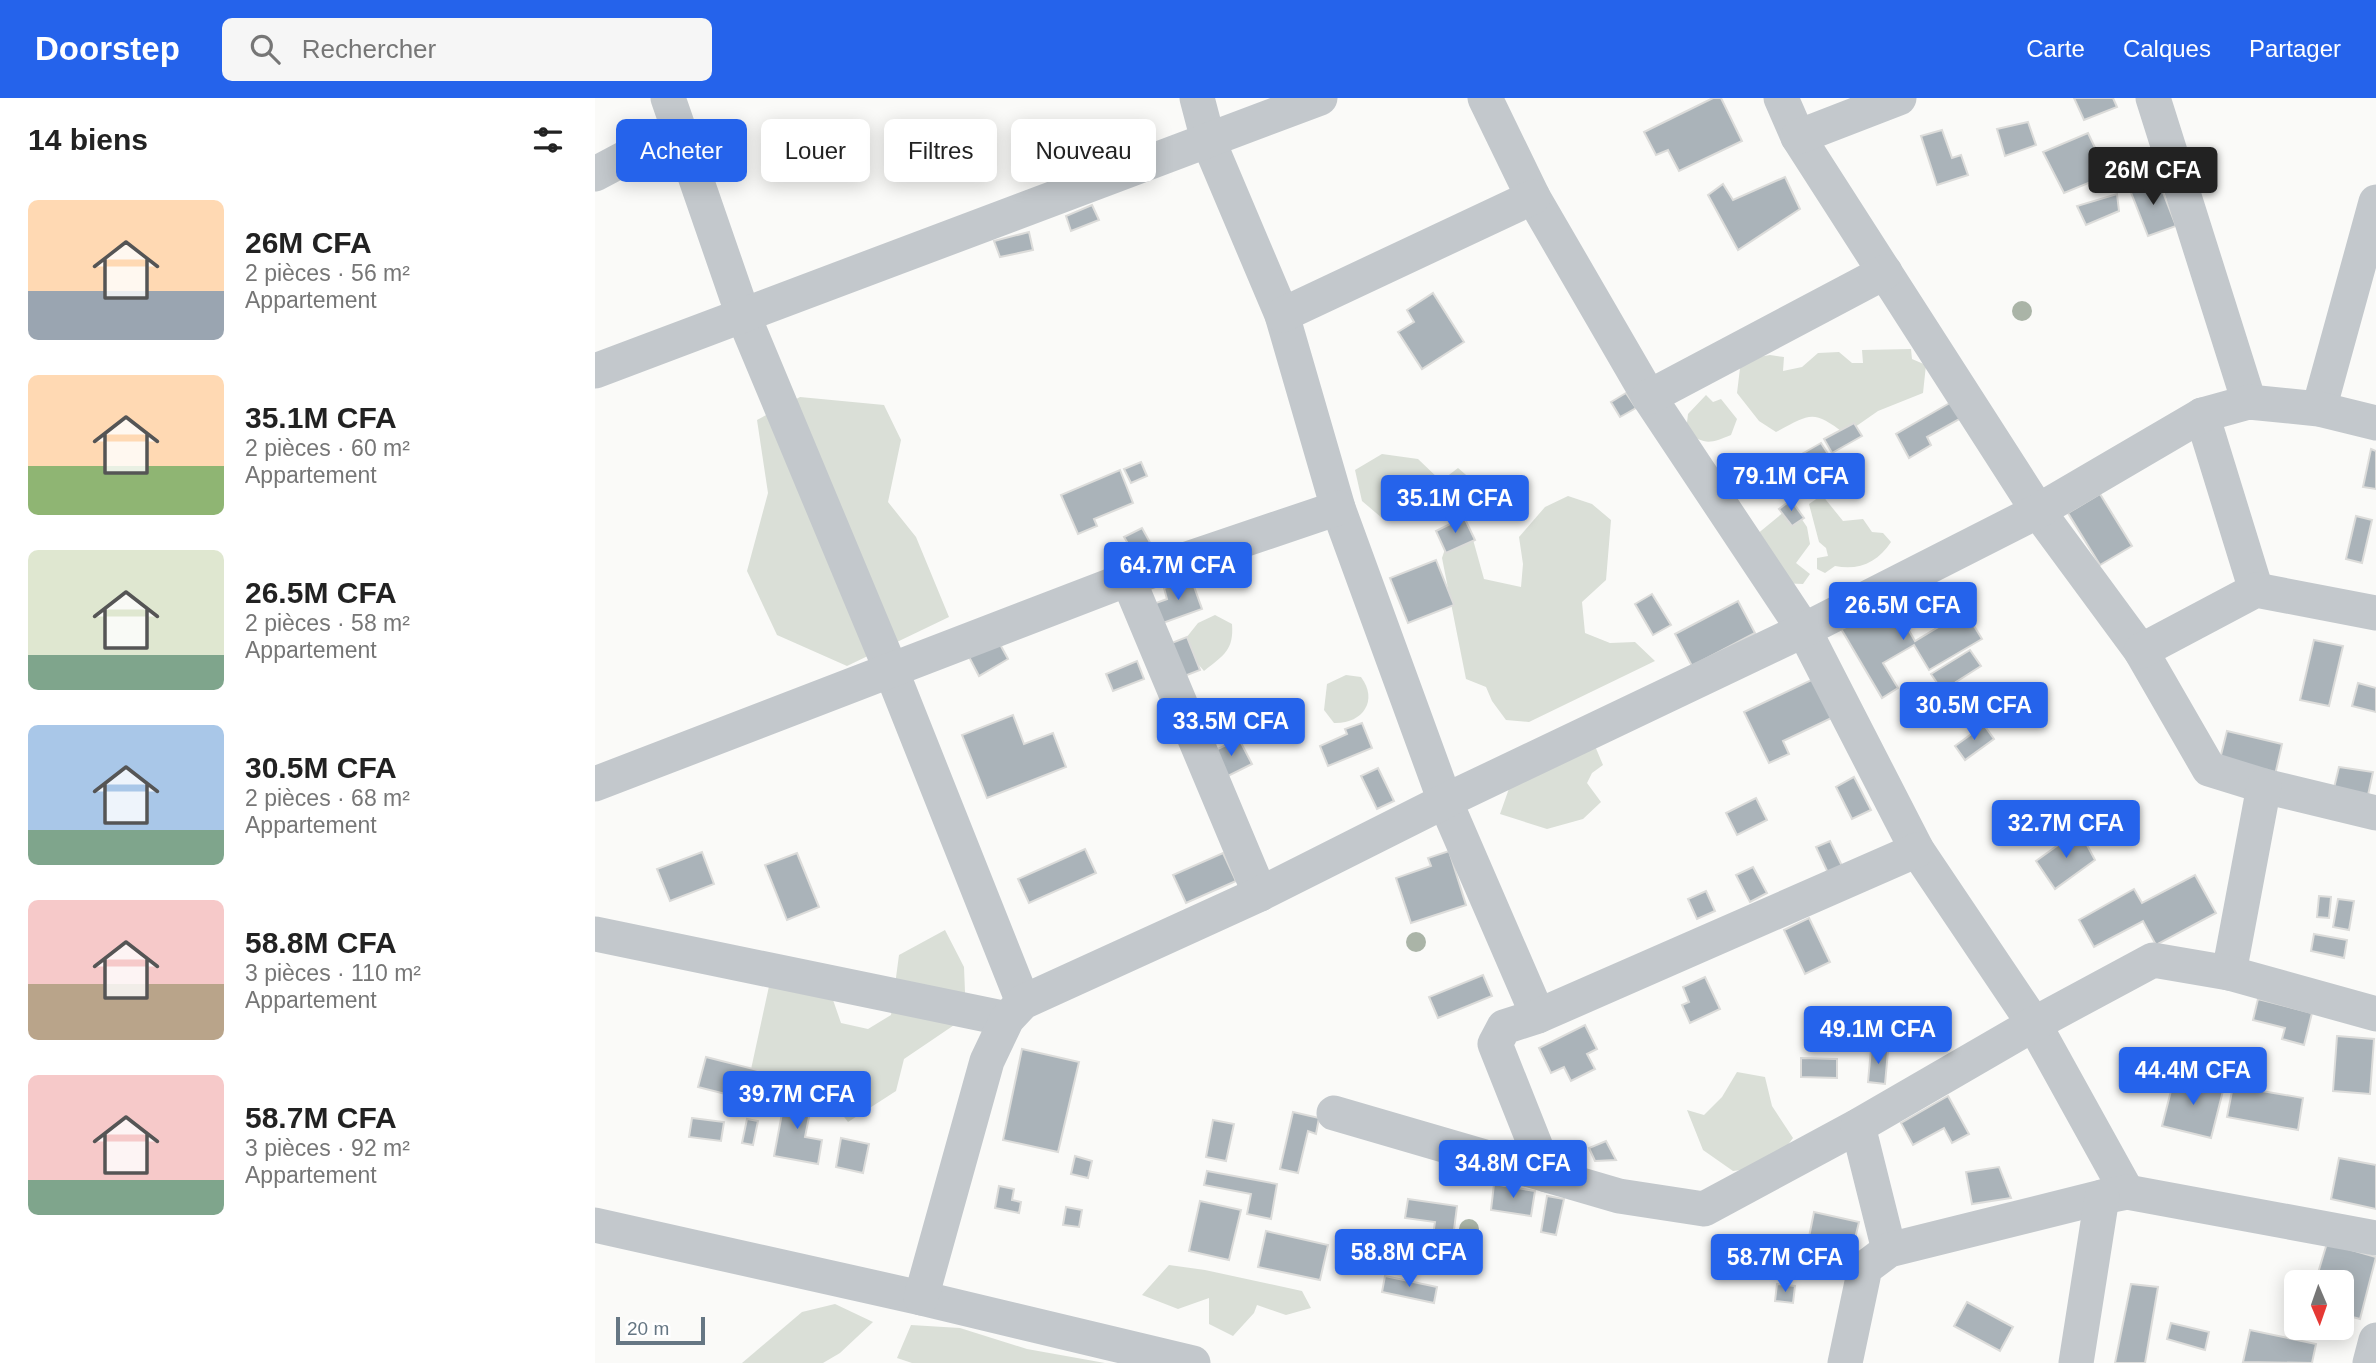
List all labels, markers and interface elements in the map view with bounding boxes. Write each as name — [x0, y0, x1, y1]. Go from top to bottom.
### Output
search box — [222, 18, 712, 81]
text: Doorstep — [35, 30, 180, 67]
icon: search — [246, 30, 284, 68]
text: Rechercher — [302, 34, 436, 64]
text: Carte — [2026, 35, 2085, 62]
text: Calques — [2123, 35, 2211, 62]
text: Partager — [2249, 35, 2341, 62]
chip: Acheter — [616, 119, 747, 182]
chip: Louer — [761, 119, 870, 182]
chip: Filtres — [884, 119, 997, 182]
chip: Nouveau — [1011, 119, 1156, 182]
icon: filters — [529, 121, 567, 159]
text: 14 biens — [28, 123, 148, 156]
pin: 26M CFA — [2088, 148, 2218, 207]
text: 26M CFA — [2104, 157, 2202, 183]
text: 26M CFA — [245, 226, 372, 259]
icon: home — [84, 228, 168, 312]
text: 2 pièces · 56 m² — [245, 260, 410, 286]
text: Appartement — [245, 287, 377, 313]
text: 35.1M CFA — [245, 401, 397, 434]
icon: home — [84, 403, 168, 487]
text: 2 pièces · 60 m² — [245, 435, 410, 461]
pin: 79.1M CFA — [1711, 454, 1871, 513]
text: Appartement — [245, 462, 377, 488]
text: 79.1M CFA — [1733, 463, 1849, 489]
pin: 35.1M CFA — [1375, 476, 1535, 535]
text: 35.1M CFA — [1397, 485, 1513, 511]
pin: 64.7M CFA — [1098, 542, 1258, 602]
text: 64.7M CFA — [1120, 552, 1236, 578]
text: 26.5M CFA — [245, 576, 397, 609]
icon: home — [84, 578, 168, 662]
pin: 26.5M CFA — [1823, 582, 1983, 642]
text: 26.5M CFA — [1845, 592, 1961, 618]
text: 2 pièces · 58 m² — [245, 610, 410, 636]
text: Appartement — [245, 637, 377, 663]
pin: 30.5M CFA — [1894, 682, 2054, 742]
text: 30.5M CFA — [1916, 692, 2032, 718]
pin: 33.5M CFA — [1151, 698, 1311, 758]
text: 33.5M CFA — [1173, 708, 1289, 734]
text: 30.5M CFA — [245, 751, 397, 784]
icon: home — [84, 753, 168, 837]
text: 2 pièces · 68 m² — [245, 785, 410, 811]
pin: 32.7M CFA — [1986, 800, 2146, 860]
text: 32.7M CFA — [2008, 810, 2124, 836]
text: Appartement — [245, 812, 377, 838]
text: 58.8M CFA — [245, 926, 397, 959]
icon: home — [84, 928, 168, 1012]
text: 3 pièces · 110 m² — [245, 960, 421, 986]
text: Appartement — [245, 987, 377, 1013]
pin: 49.1M CFA — [1798, 1006, 1958, 1066]
text: 49.1M CFA — [1820, 1016, 1936, 1042]
pin: 44.4M CFA — [2113, 1048, 2273, 1107]
text: 44.4M CFA — [2135, 1057, 2251, 1083]
pin: 39.7M CFA — [717, 1072, 877, 1131]
text: 39.7M CFA — [739, 1081, 855, 1107]
text: 58.7M CFA — [245, 1101, 397, 1134]
icon: home — [84, 1103, 168, 1187]
text: 3 pièces · 92 m² — [245, 1135, 410, 1161]
pin: 34.8M CFA — [1433, 1140, 1593, 1200]
text: 34.8M CFA — [1455, 1150, 1571, 1176]
text: Appartement — [245, 1162, 377, 1188]
pin: 58.8M CFA — [1329, 1230, 1489, 1289]
pin: 58.7M CFA — [1705, 1234, 1865, 1294]
text: 58.8M CFA — [1351, 1239, 1467, 1265]
text: 58.7M CFA — [1727, 1244, 1843, 1270]
north arrow — [2284, 1270, 2354, 1340]
map controls — [2284, 1270, 2354, 1340]
scale bar — [616, 1314, 705, 1346]
text: 20 m — [627, 1318, 669, 1339]

